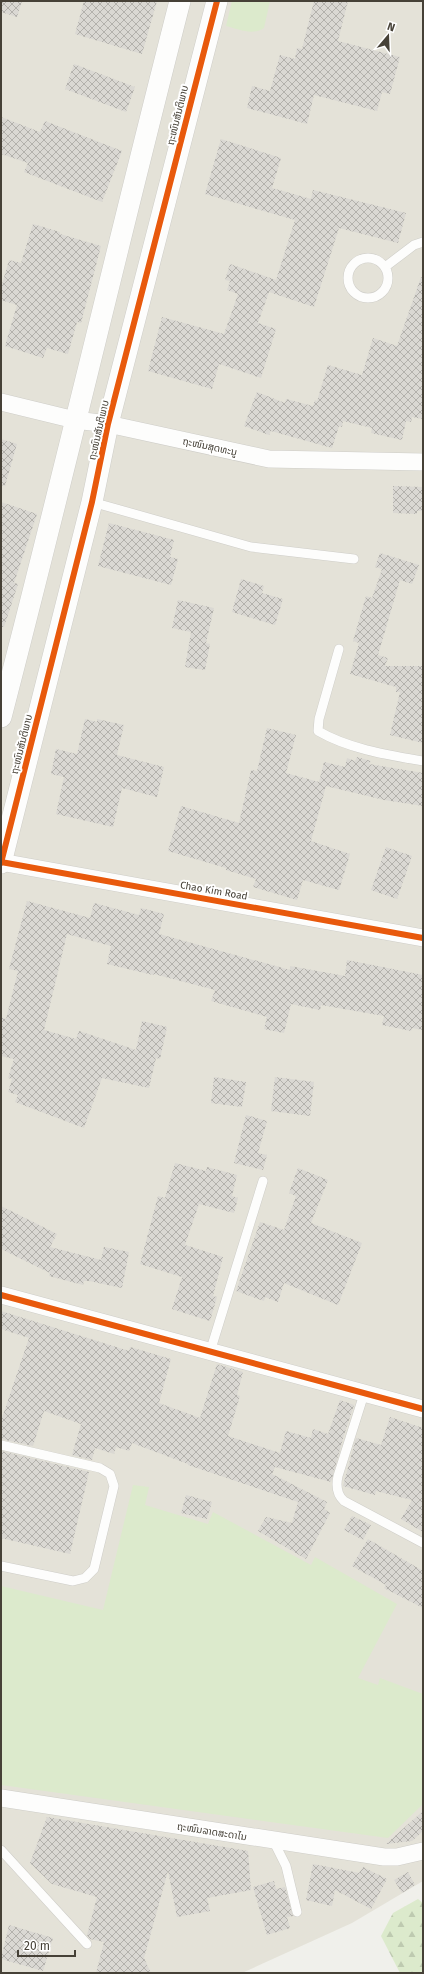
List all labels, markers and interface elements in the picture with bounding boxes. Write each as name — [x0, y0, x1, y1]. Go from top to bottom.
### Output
north arrow — [368, 16, 408, 56]
text: N — [386, 20, 397, 34]
street label: ຖະໜົນສັນຕິພາບ — [165, 84, 191, 146]
street label: ຖະໜົນສັນຕິພາບ — [86, 399, 112, 461]
street label: ຖະໜົນສຸດທະນູ — [181, 435, 238, 460]
street label: ຖະໜົນສັນຕິພາບ — [9, 713, 35, 775]
street label: Chao Kim Road — [179, 879, 249, 903]
street label: ຖະໜົນລາດສະດາໄນ — [176, 1821, 248, 1843]
scale bar — [18, 1932, 75, 1958]
text: 20 m — [24, 1939, 50, 1953]

